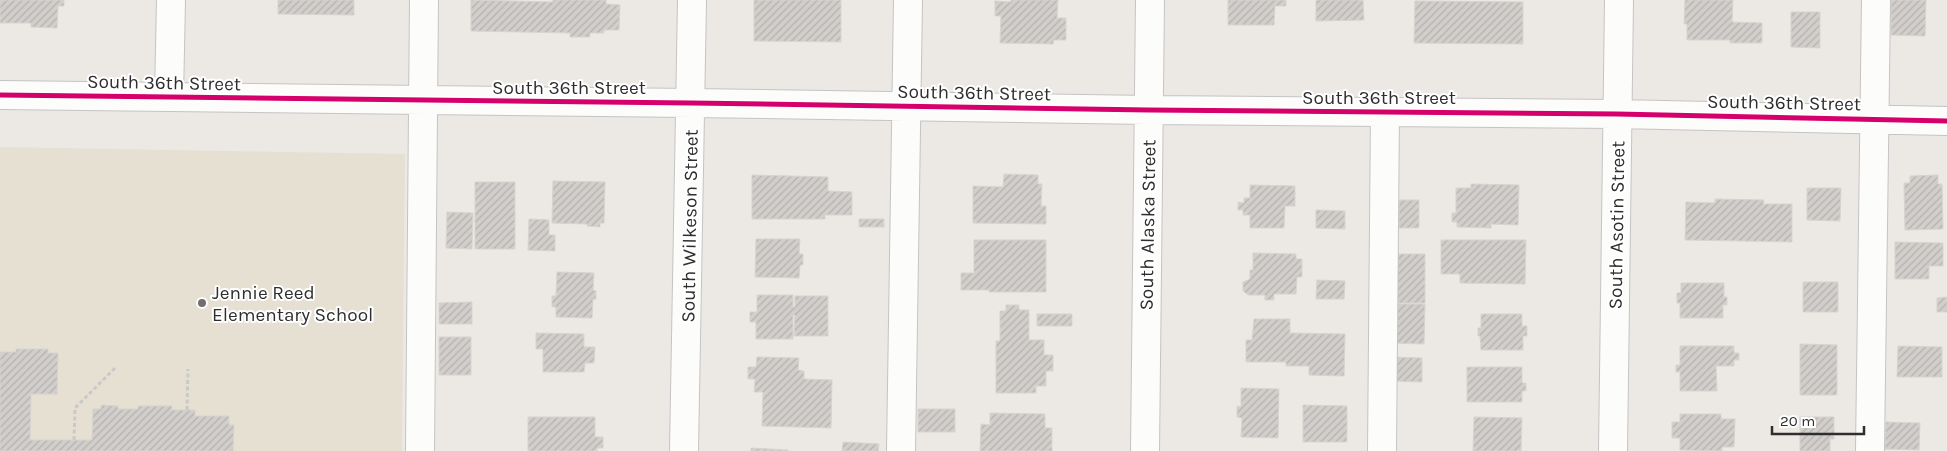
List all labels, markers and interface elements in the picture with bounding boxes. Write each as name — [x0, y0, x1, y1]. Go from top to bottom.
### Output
street label: South 36th Street — [87, 71, 241, 95]
street label: South 36th Street — [492, 77, 646, 99]
street label: South 36th Street — [897, 81, 1051, 105]
street label: South 36th Street — [1302, 87, 1456, 109]
street label: South 36th Street — [1707, 91, 1861, 115]
street label: South Wilkeson Street — [677, 129, 703, 323]
street label: South Alaska Street — [1136, 139, 1160, 311]
street label: South Asotin Street — [1605, 140, 1629, 310]
place label: Jennie Reed Elementary School — [212, 282, 373, 326]
marker: Jennie Reed Elementary School — [196, 297, 208, 309]
scale bar — [1772, 404, 1864, 436]
text: 20 m — [1780, 412, 1815, 430]

